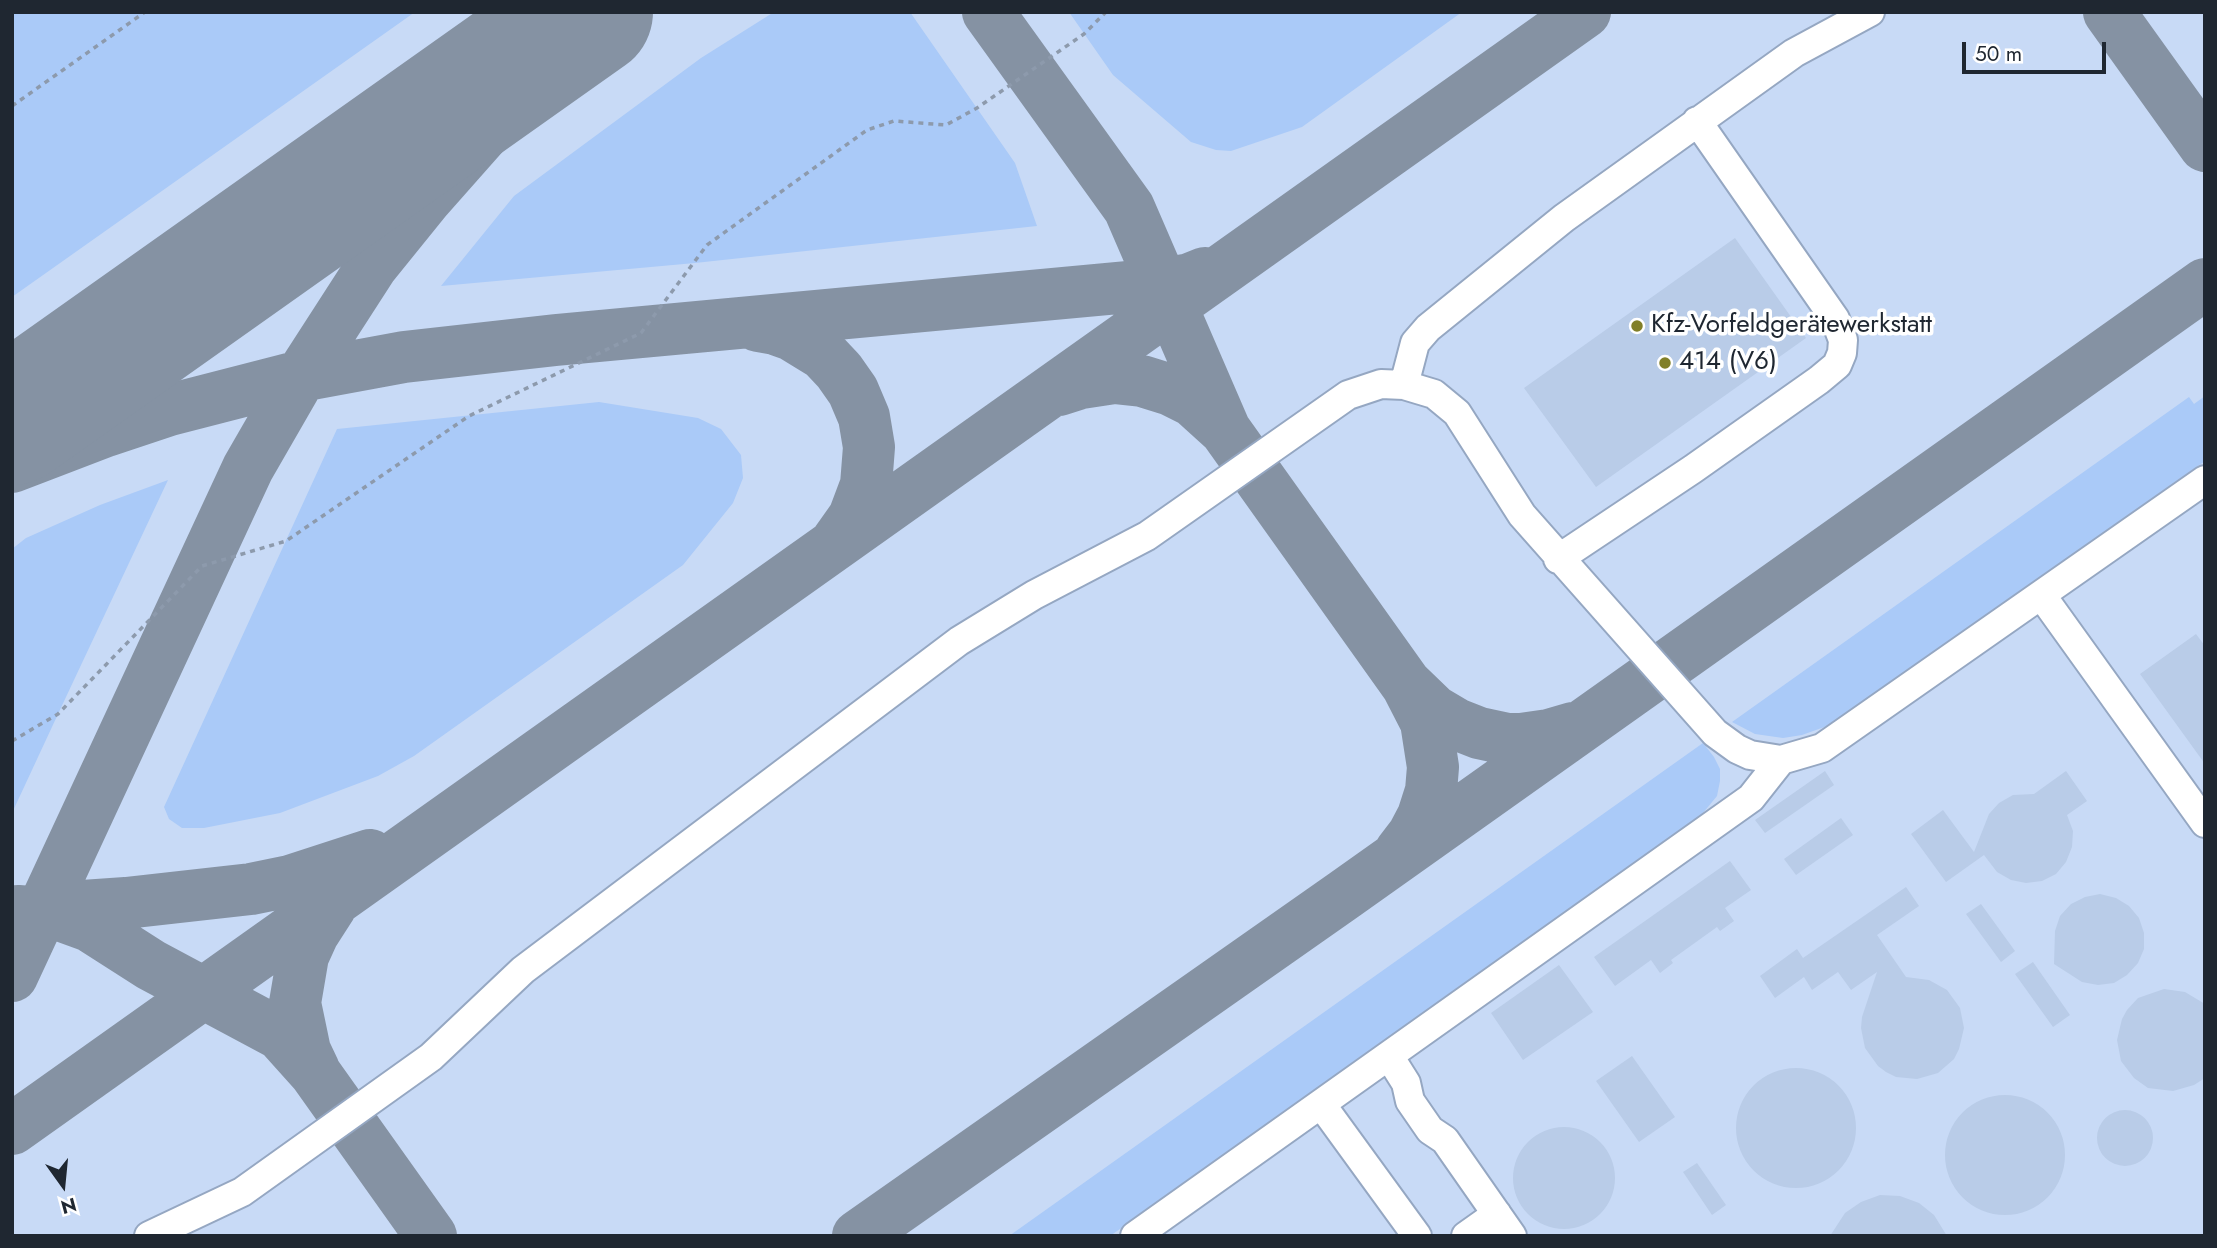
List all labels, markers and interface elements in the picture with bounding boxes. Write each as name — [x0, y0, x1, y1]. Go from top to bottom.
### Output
scale bar — [1965, 28, 2108, 72]
text: 50 m — [1975, 39, 2022, 69]
place label: Kfz-Vorfeldgerätewerkstatt — [1651, 310, 1932, 342]
marker: Kfz-Vorfeldgerätewerkstatt — [1629, 318, 1645, 334]
place label: 414 (V6) — [1679, 347, 1777, 379]
marker: 414 (V6) — [1657, 355, 1673, 371]
north arrow — [28, 1150, 98, 1220]
text: N — [58, 1191, 79, 1221]

